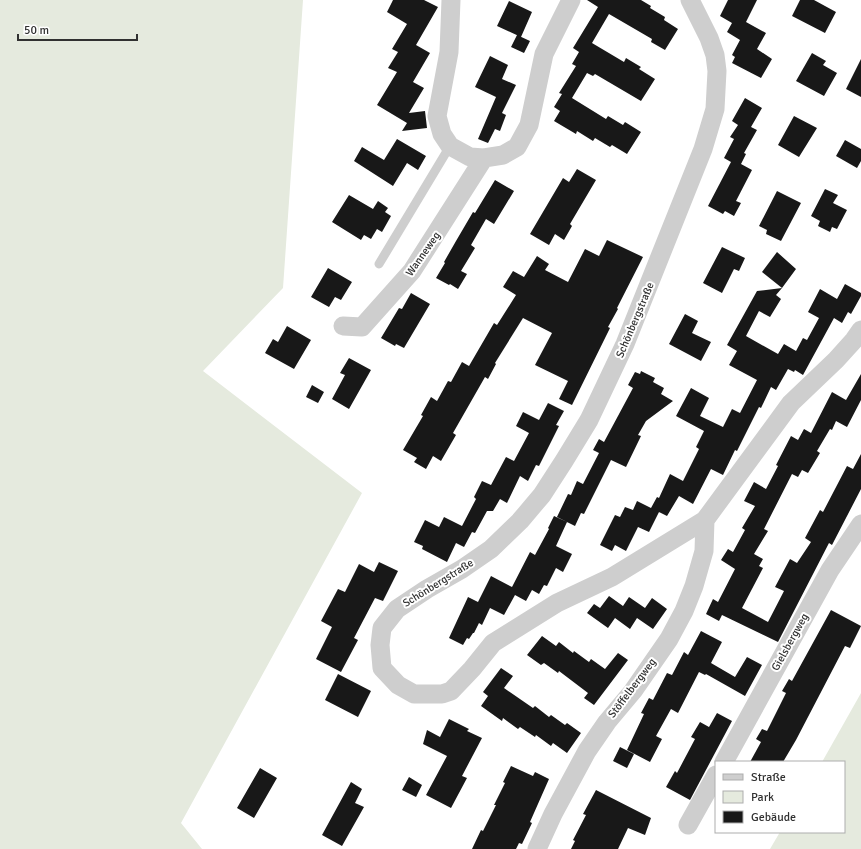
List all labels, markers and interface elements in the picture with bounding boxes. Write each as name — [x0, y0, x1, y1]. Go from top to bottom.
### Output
scale bar — [18, 16, 137, 42]
text: 50 m — [24, 23, 49, 38]
street label: Wanneweg — [403, 229, 443, 279]
street label: Schönbergstraße — [613, 280, 657, 360]
street label: Schönbergstraße — [400, 556, 476, 610]
street label: Gielsbergweg — [769, 611, 811, 673]
street label: Stöffelbergweg — [605, 655, 659, 720]
legend — [715, 761, 845, 833]
text: Straße — [751, 770, 786, 785]
text: Park — [751, 790, 774, 805]
text: Gebäude — [751, 810, 796, 825]

